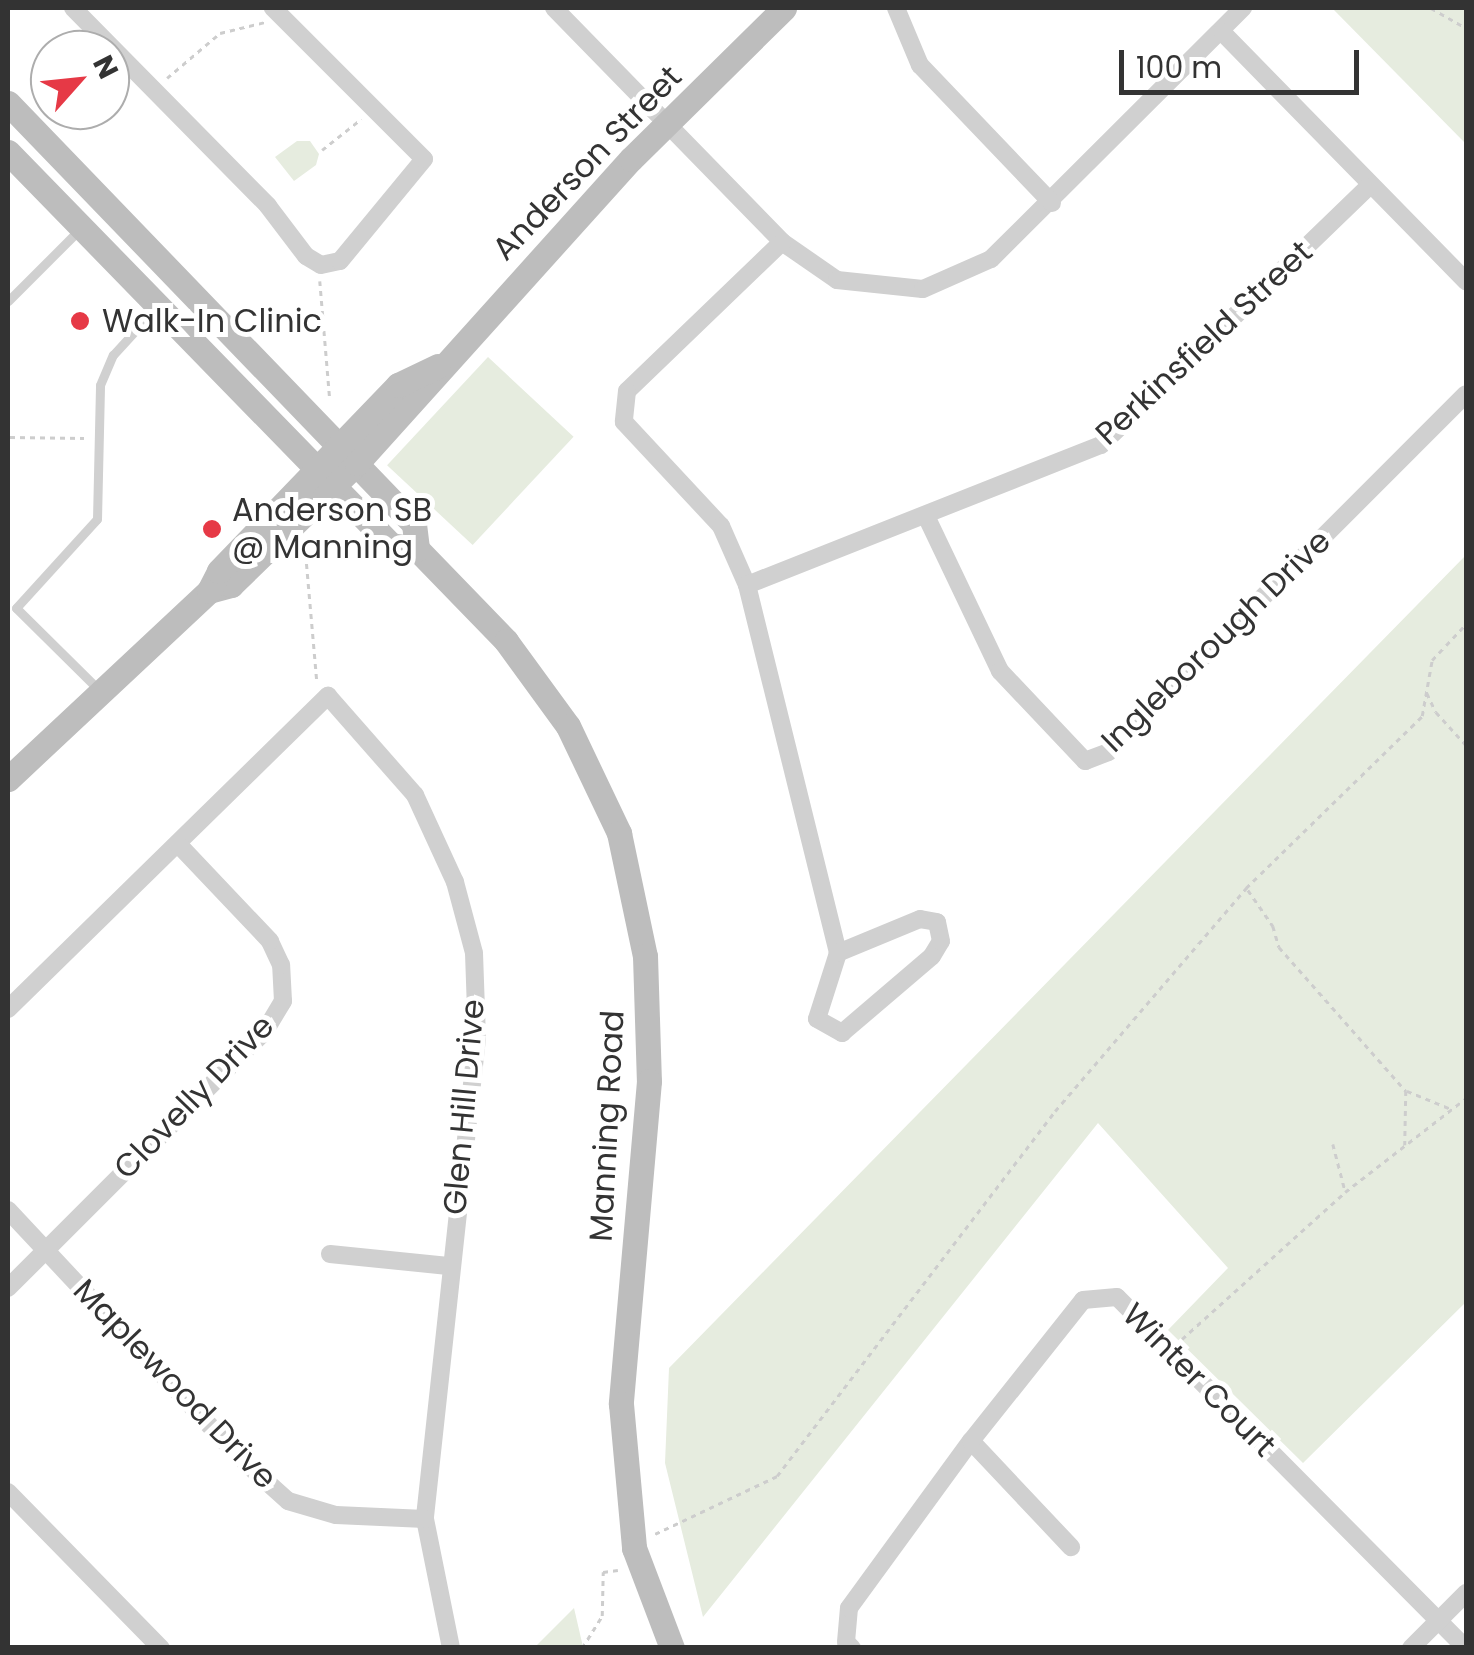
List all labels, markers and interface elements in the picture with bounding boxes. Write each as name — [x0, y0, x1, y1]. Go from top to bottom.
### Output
north arrow — [30, 30, 130, 130]
scale bar — [1124, 30, 1364, 92]
text: 100 m — [1136, 46, 1222, 89]
text: N — [83, 49, 128, 85]
street label: Anderson Street — [484, 58, 690, 268]
street label: Perkinsfield Street — [1088, 233, 1320, 453]
place label: Walk-In Clinic — [102, 302, 322, 340]
marker: Walk-In Clinic — [67, 308, 93, 334]
place label: Anderson SB @ Manning — [232, 492, 432, 567]
marker: Anderson SB @ Manning — [201, 518, 223, 540]
street label: Ingleborough Drive — [1093, 522, 1339, 760]
street label: Glen Hill Drive — [435, 998, 493, 1216]
street label: Clovelly Drive — [106, 1007, 282, 1187]
street label: Manning Road — [582, 1009, 632, 1243]
street label: Maplewood Drive — [65, 1271, 285, 1497]
street label: Winter Court — [1114, 1295, 1284, 1465]

